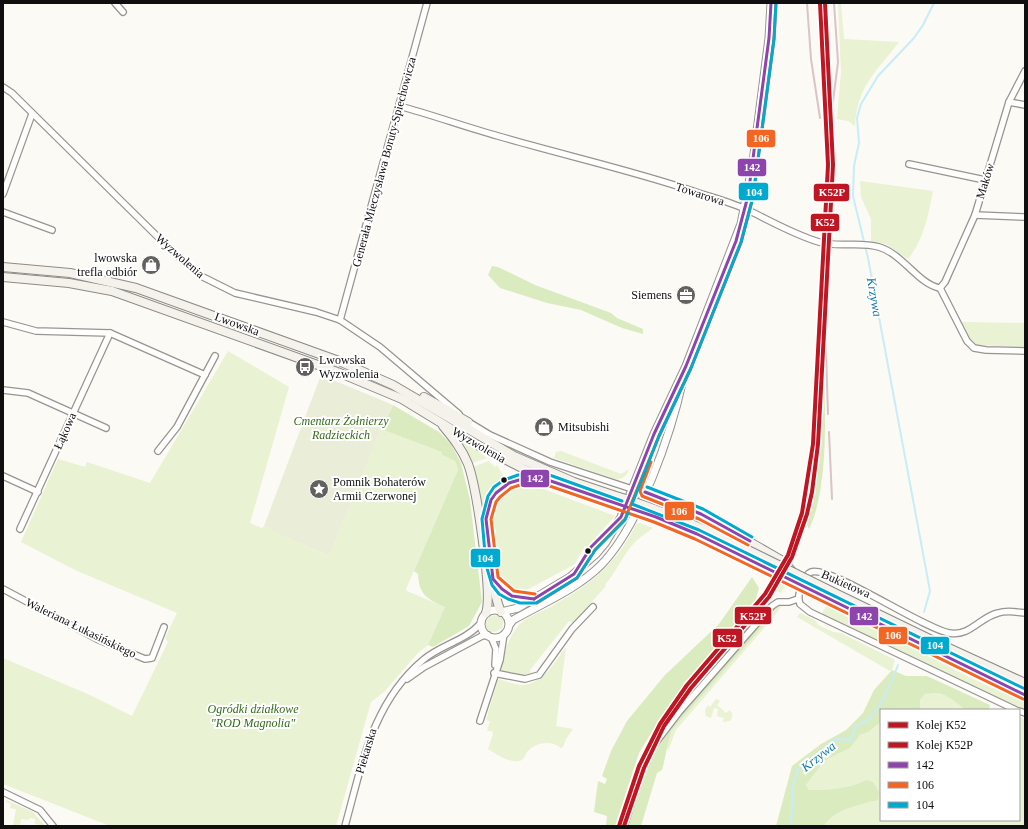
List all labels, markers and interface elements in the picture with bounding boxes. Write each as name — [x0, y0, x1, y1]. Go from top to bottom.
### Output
street label: Generała Mieczysława Boruty-Spiechowicza — [349, 55, 419, 268]
line badge: 106 — [746, 129, 776, 148]
text: 106 — [753, 132, 770, 144]
line badge: 142 — [737, 158, 767, 177]
text: 142 — [744, 161, 761, 173]
street label: Maków — [973, 161, 997, 201]
street label: Towarowa — [674, 180, 727, 209]
line badge: 104 — [738, 182, 769, 201]
line badge: K52P — [813, 183, 850, 202]
text: 104 — [746, 186, 763, 198]
text: K52P — [819, 186, 845, 198]
line badge: K52 — [810, 213, 840, 232]
text: K52 — [815, 216, 835, 228]
street label: Wyzwolenia — [153, 231, 208, 281]
place label: lwowska trefla odbiór — [77, 251, 138, 279]
shop icon: lwowska trefla odbiór — [140, 254, 162, 276]
water label: Krzywa — [863, 275, 885, 318]
office icon: Siemens — [675, 284, 697, 306]
place label: Siemens — [631, 288, 672, 302]
street label: Lwowska — [213, 309, 262, 339]
place label: Lwowska Wyzwolenia — [319, 353, 380, 381]
bus stop icon: Lwowska Wyzwolenia — [294, 356, 316, 378]
street label: Łąkowa — [51, 410, 80, 452]
park label: Cmentarz Żołnierzy Radzieckich — [293, 414, 389, 442]
shop icon: Mitsubishi — [533, 416, 555, 438]
place label: Mitsubishi — [558, 420, 610, 434]
street label: Wyzwolenia — [450, 424, 509, 466]
line badge: 142 — [520, 469, 550, 488]
text: 142 — [527, 472, 544, 484]
place label: Pomnik Bohaterów Armii Czerwonej — [333, 475, 426, 503]
unlabelled marker — [499, 475, 509, 485]
place icon: Pomnik Bohaterów Armii Czerwonej — [308, 478, 330, 500]
line badge: 106 — [664, 501, 695, 521]
text: 106 — [671, 505, 688, 517]
unlabelled marker — [583, 546, 593, 556]
line badge: 104 — [470, 548, 501, 568]
text: 104 — [477, 552, 494, 564]
street label: Bukietowa — [819, 567, 873, 601]
street label: Waleriana Łukasińskiego — [23, 595, 139, 661]
line badge: K52P — [734, 606, 772, 625]
line badge: 142 — [849, 606, 879, 626]
text: K52P — [740, 610, 766, 622]
text: 142 — [856, 610, 873, 622]
line badge: 106 — [878, 626, 908, 645]
line badge: K52 — [712, 628, 743, 648]
text: 106 — [885, 629, 902, 641]
text: K52 — [717, 632, 737, 644]
line badge: 104 — [920, 636, 950, 655]
text: 104 — [927, 639, 944, 651]
park label: Ogródki działkowe "ROD Magnolia" — [208, 702, 299, 730]
legend — [880, 709, 1020, 821]
text: Kolej K52 — [916, 718, 966, 732]
street label: Piekarska — [352, 726, 380, 775]
water label: Krzywa — [797, 738, 839, 775]
text: Kolej K52P — [916, 738, 973, 752]
text: 142 — [916, 758, 934, 772]
text: 106 — [916, 778, 934, 792]
text: 104 — [916, 798, 934, 812]

